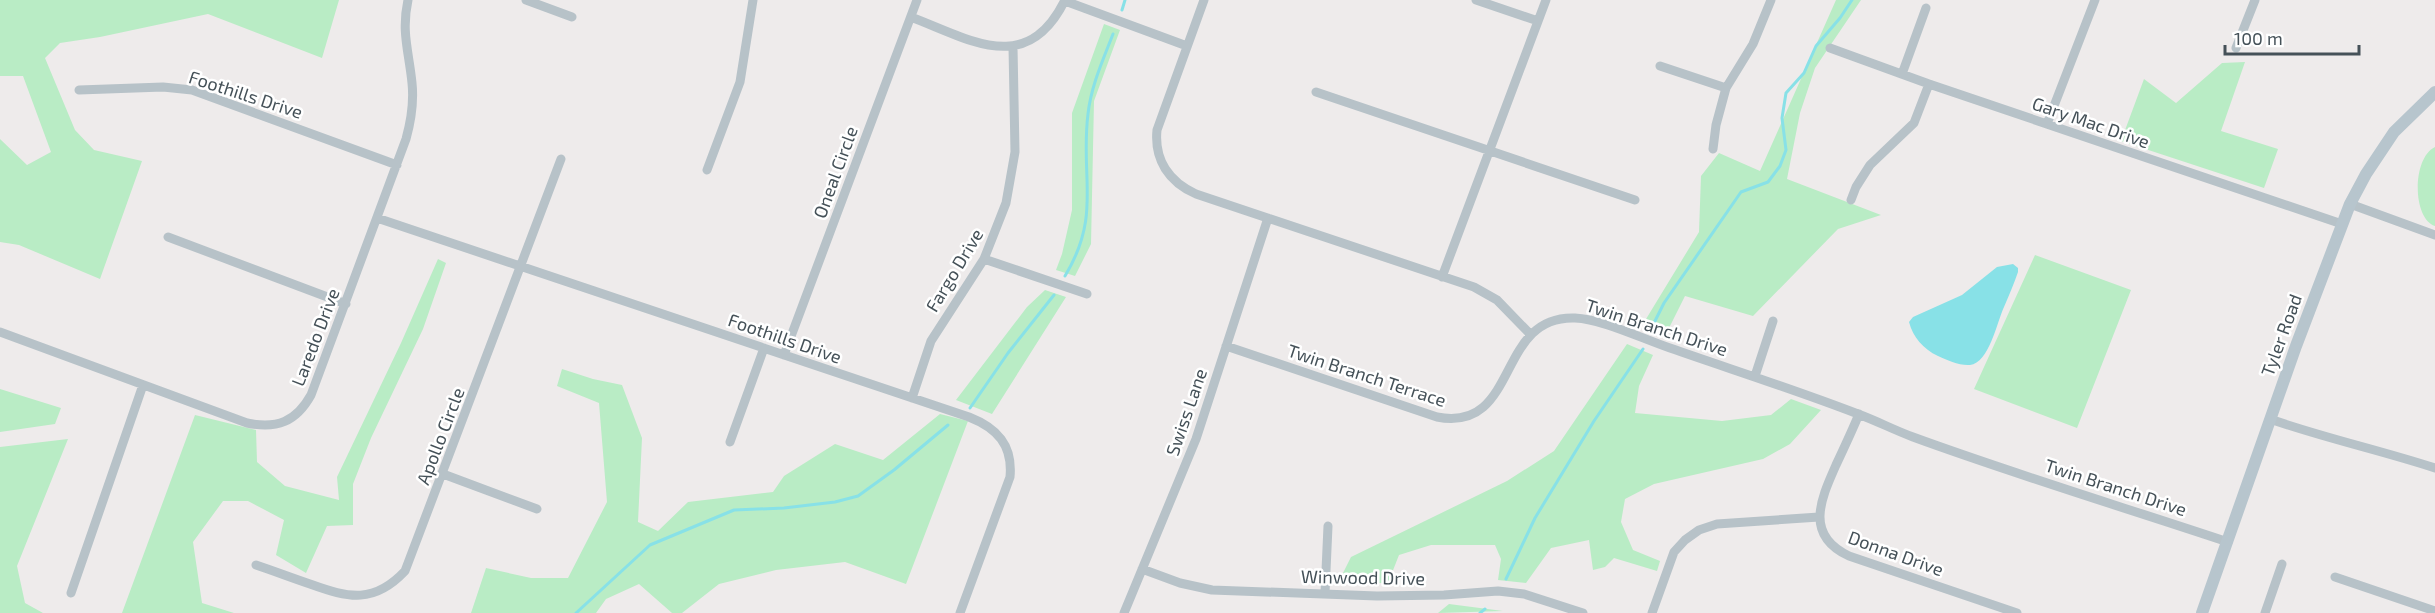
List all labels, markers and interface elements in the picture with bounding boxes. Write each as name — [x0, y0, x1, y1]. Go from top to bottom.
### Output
scale bar — [2225, 18, 2358, 56]
text: 100 m — [2234, 27, 2283, 49]
street label: Foothills Drive — [186, 65, 306, 123]
street label: Gary Mac Drive — [2029, 92, 2153, 152]
street label: Oneal Circle — [808, 123, 862, 221]
street label: Fargo Drive — [921, 224, 987, 316]
street label: Laredo Drive — [286, 285, 344, 389]
street label: Tyler Road — [2256, 291, 2306, 379]
street label: Twin Branch Drive — [1583, 294, 1731, 360]
street label: Foothills Drive — [726, 308, 844, 368]
street label: Twin Branch Terrace — [1285, 339, 1449, 411]
street label: Swiss Lane — [1161, 365, 1211, 459]
street label: Apollo Circle — [411, 384, 469, 488]
street label: Twin Branch Drive — [2042, 454, 2190, 520]
street label: Donna Drive — [1845, 526, 1947, 580]
street label: Winwood Drive — [1301, 565, 1425, 589]

